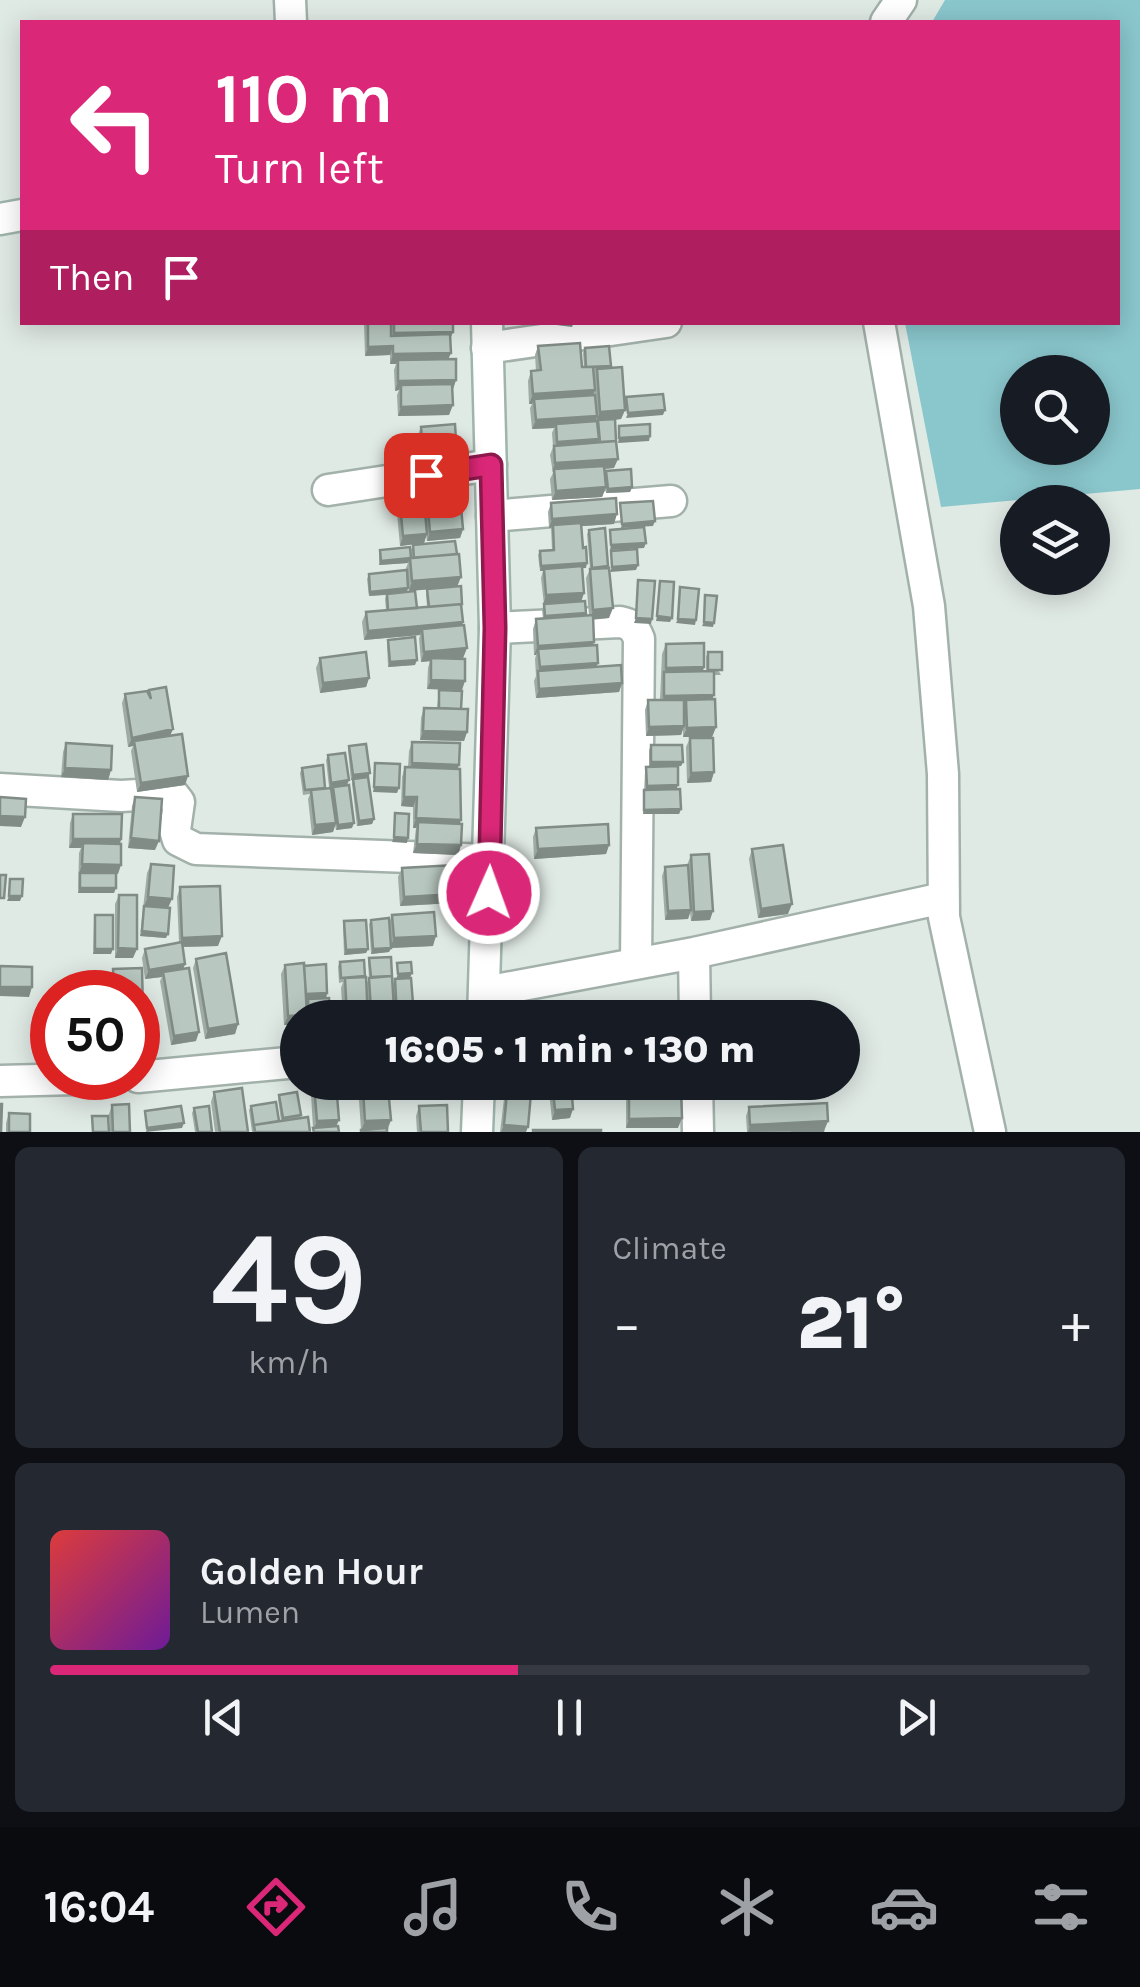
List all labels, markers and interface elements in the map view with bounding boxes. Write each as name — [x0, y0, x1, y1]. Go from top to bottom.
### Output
text: 110 m — [215, 58, 393, 140]
icon: left — [50, 60, 180, 190]
text: Turn left — [215, 142, 384, 194]
icon: arrive — [154, 250, 209, 305]
text: Then — [50, 255, 134, 300]
map controls — [1000, 355, 1110, 595]
button: search — [1000, 355, 1110, 465]
pin — [384, 433, 469, 518]
icon: arrive — [399, 448, 454, 503]
button: layers — [1000, 485, 1110, 595]
position arrow — [437, 841, 541, 945]
speed limit sign: 50 — [30, 970, 160, 1100]
text: 16:05 · 1 min · 130 m — [385, 1027, 755, 1072]
text: 49 — [210, 1203, 367, 1355]
text: Climate — [613, 1230, 727, 1267]
text: 21° — [797, 1279, 906, 1367]
text: − — [613, 1292, 641, 1356]
text: + — [1061, 1292, 1090, 1356]
text: km/h — [248, 1344, 329, 1381]
text: Golden Hour — [200, 1549, 423, 1594]
text: Lumen — [200, 1594, 300, 1631]
icon: previous — [196, 1690, 251, 1745]
icon: pause — [542, 1690, 597, 1745]
icon: next — [889, 1690, 944, 1745]
icon: directions — [241, 1872, 311, 1942]
icon: music — [398, 1872, 468, 1942]
icon: phone — [555, 1872, 625, 1942]
icon: climate — [712, 1872, 782, 1942]
icon: car — [869, 1872, 939, 1942]
icon: filters — [1026, 1872, 1096, 1942]
text: 16:04 — [44, 1881, 154, 1933]

